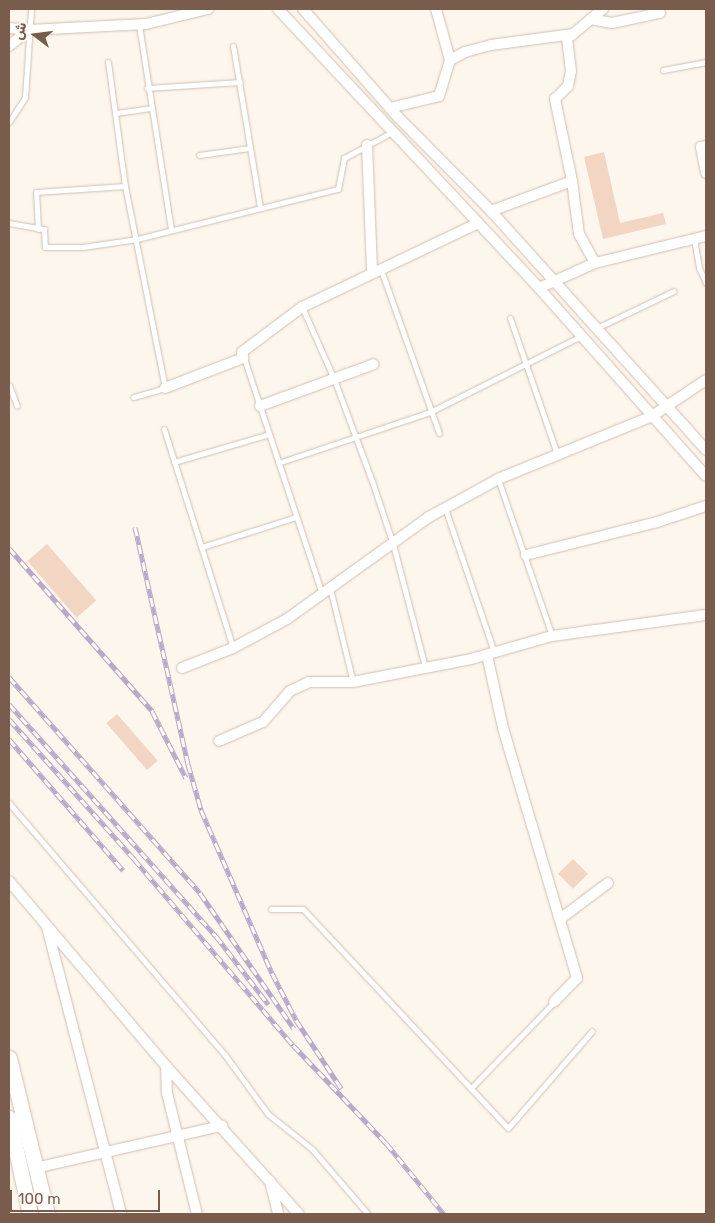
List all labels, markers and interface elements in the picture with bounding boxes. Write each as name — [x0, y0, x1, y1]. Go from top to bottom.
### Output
north arrow — [10, 10, 60, 60]
text: ش — [10, 20, 31, 42]
scale bar — [12, 1180, 162, 1212]
text: 100 m — [18, 1190, 60, 1208]

